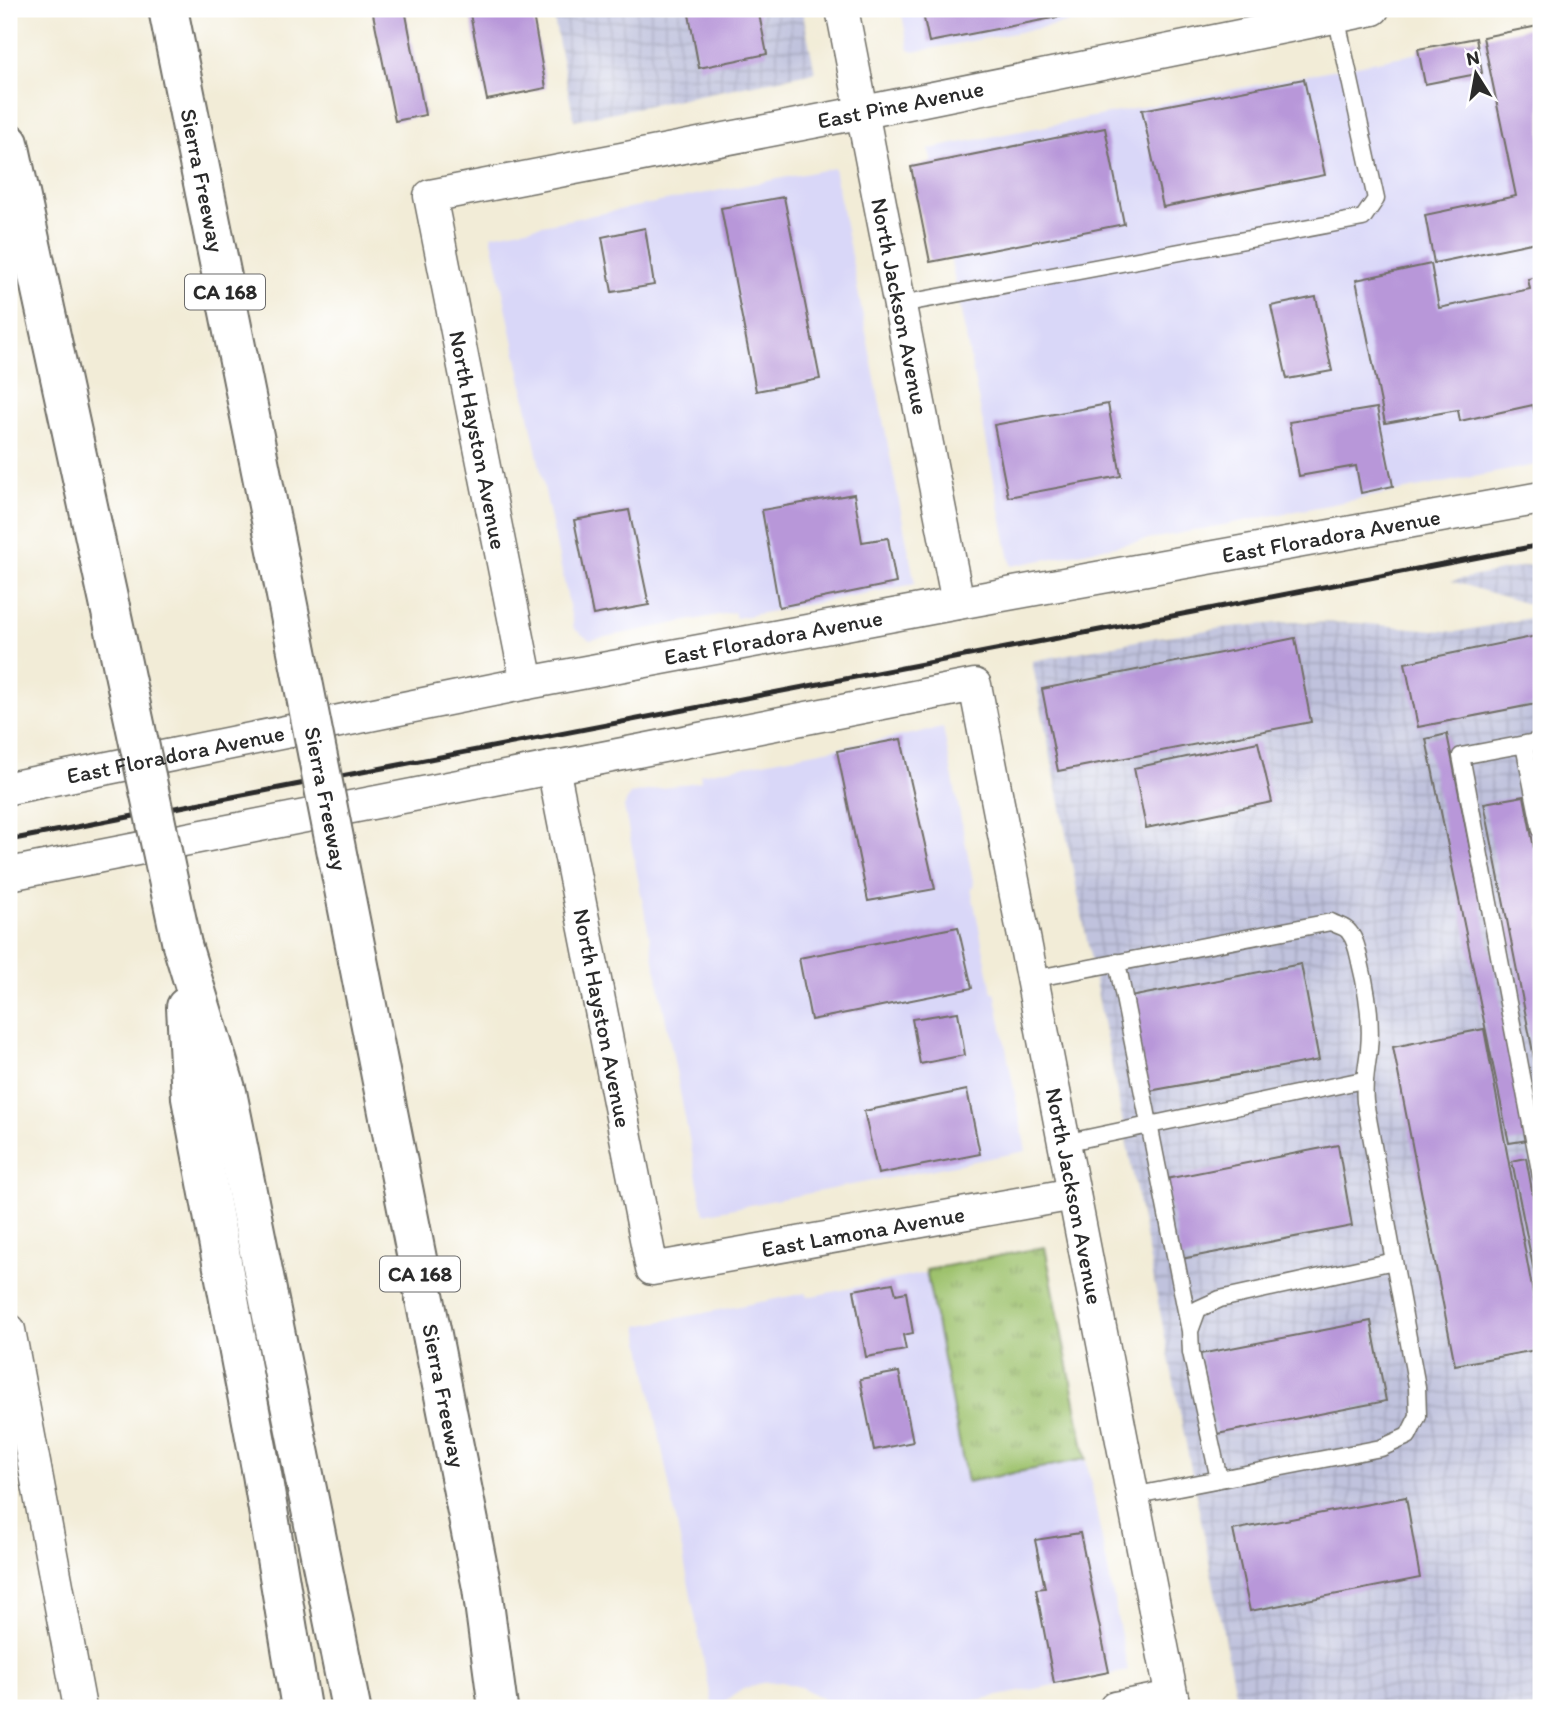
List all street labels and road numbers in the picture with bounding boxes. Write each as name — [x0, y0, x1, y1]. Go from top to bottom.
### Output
street label: East Pine Avenue — [815, 74, 986, 135]
street label: Sierra Freeway — [174, 106, 231, 255]
street label: North Jackson Avenue — [865, 196, 935, 417]
road number: CA 168 — [185, 274, 265, 310]
street label: North Hayston Avenue — [443, 328, 513, 552]
street label: East Floradora Avenue — [1220, 502, 1443, 569]
street label: East Floradora Avenue — [662, 603, 885, 671]
street label: East Floradora Avenue — [64, 718, 287, 790]
street label: Sierra Freeway — [298, 724, 354, 873]
street label: North Hayston Avenue — [567, 906, 638, 1130]
street label: North Jackson Avenue — [1040, 1085, 1109, 1307]
street label: East Lamona Avenue — [759, 1200, 967, 1263]
road number: CA 168 — [380, 1256, 460, 1292]
street label: Sierra Freeway — [416, 1321, 472, 1470]

